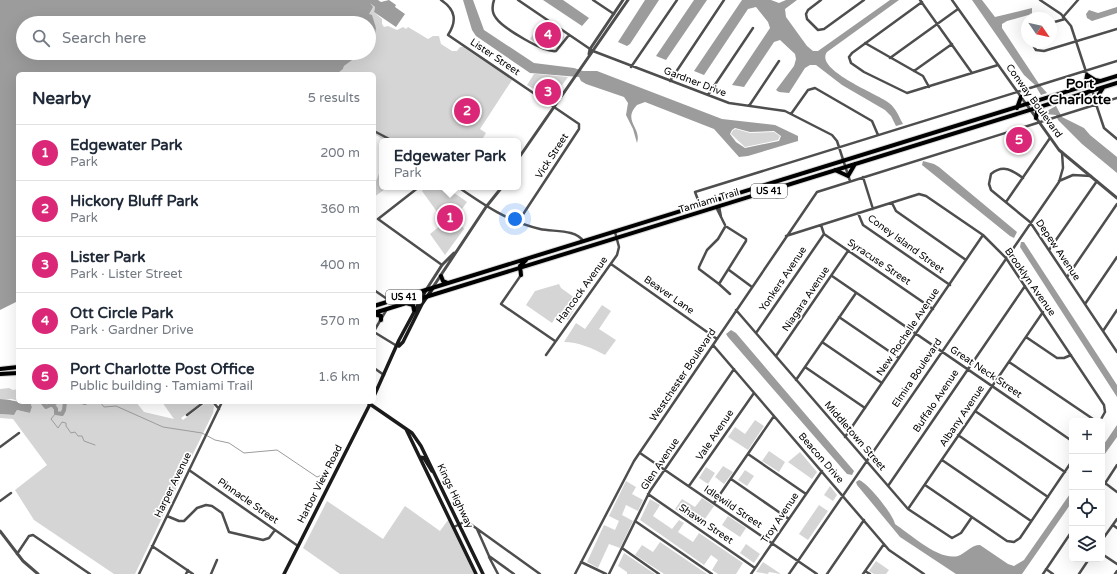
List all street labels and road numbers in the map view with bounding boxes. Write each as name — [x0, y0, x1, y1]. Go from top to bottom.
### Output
street label: Lister Street — [468, 36, 522, 78]
street label: Conway Boulevard — [1003, 62, 1065, 140]
street label: Gardner Drive — [662, 65, 728, 100]
street label: Vick Street — [533, 131, 571, 181]
road number: US 41 — [751, 184, 787, 198]
street label: Tamiami Trail — [677, 186, 741, 216]
street label: Coney Island Street — [865, 212, 947, 276]
street label: Depew Avenue — [1033, 217, 1083, 283]
street label: Syracuse Street — [845, 236, 913, 288]
street label: Yonkers Avenue — [757, 244, 809, 314]
street label: Brooklyn Avenue — [1002, 246, 1058, 319]
street label: Hancock Avenue — [554, 254, 611, 326]
street label: Niagara Avenue — [780, 264, 832, 334]
street label: Beaver Lane — [642, 273, 697, 317]
street label: New Rochelle Avenue — [874, 286, 942, 378]
road number: US 41 — [386, 290, 422, 304]
street label: Westchester Boulevard — [647, 326, 719, 424]
street label: Elmira Boulevard — [889, 336, 945, 410]
street label: Great Neck Street — [948, 343, 1024, 401]
street label: Buffalo Avenue — [911, 367, 962, 435]
street label: Albany Avenue — [937, 383, 987, 449]
street label: Middletown Street — [822, 399, 888, 473]
street label: Vale Avenue — [694, 407, 737, 463]
street label: Beacon Drive — [796, 430, 846, 486]
street label: Glen Avenue — [638, 435, 682, 492]
street label: Harbor View Road — [295, 443, 345, 525]
street label: Harper Avenue — [152, 450, 194, 520]
street label: Kings Highway — [434, 462, 476, 531]
street label: Pinnacle Street — [215, 476, 281, 527]
street label: Idlewild Street — [702, 483, 764, 531]
street label: Troy Avenue — [759, 490, 802, 546]
street label: Shawn Street — [677, 501, 736, 547]

